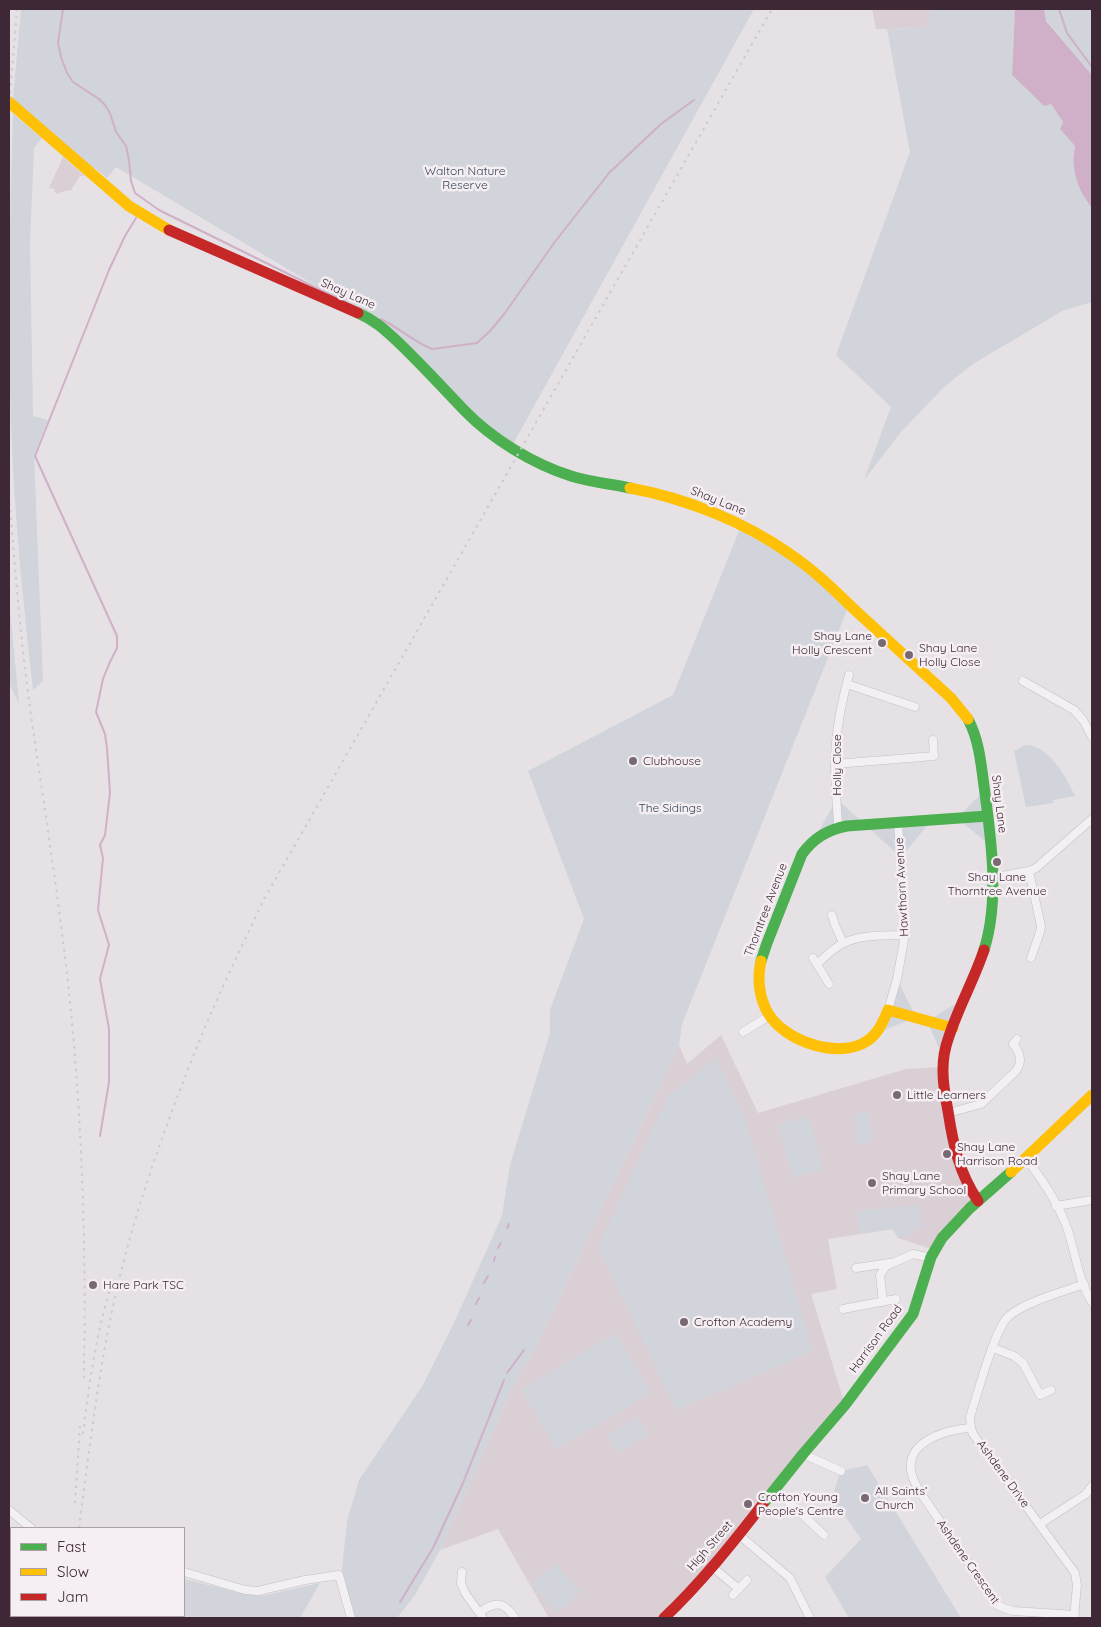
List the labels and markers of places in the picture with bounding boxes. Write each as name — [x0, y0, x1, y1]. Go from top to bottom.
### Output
place label: Shay Lane Holly Crescent — [792, 629, 872, 657]
marker: Shay Lane Holly Crescent — [876, 637, 888, 649]
place label: Shay Lane Holly Close — [919, 641, 980, 669]
marker: Shay Lane Holly Close — [903, 649, 915, 661]
place label: Clubhouse — [643, 754, 701, 768]
marker: Clubhouse — [627, 755, 639, 767]
marker: Shay Lane Thorntree Avenue — [991, 856, 1003, 868]
place label: Shay Lane Thorntree Avenue — [947, 870, 1047, 898]
place label: Little Learners — [907, 1088, 986, 1102]
marker: Little Learners — [891, 1089, 903, 1101]
place label: Shay Lane Harrison Road — [957, 1140, 1038, 1168]
marker: Shay Lane Harrison Road — [941, 1148, 953, 1160]
place label: Shay Lane Primary School — [882, 1169, 966, 1197]
marker: Shay Lane Primary School — [866, 1177, 878, 1189]
place label: Hare Park TSC — [103, 1278, 184, 1292]
marker: Hare Park TSC — [87, 1279, 99, 1291]
place label: Crofton Academy — [694, 1315, 792, 1329]
marker: Crofton Academy — [678, 1316, 690, 1328]
place label: All Saints’ Church — [875, 1484, 927, 1512]
place label: Crofton Young People's Centre — [758, 1490, 844, 1518]
marker: All Saints’ Church — [859, 1492, 871, 1504]
marker: Crofton Young People's Centre — [742, 1498, 754, 1510]

